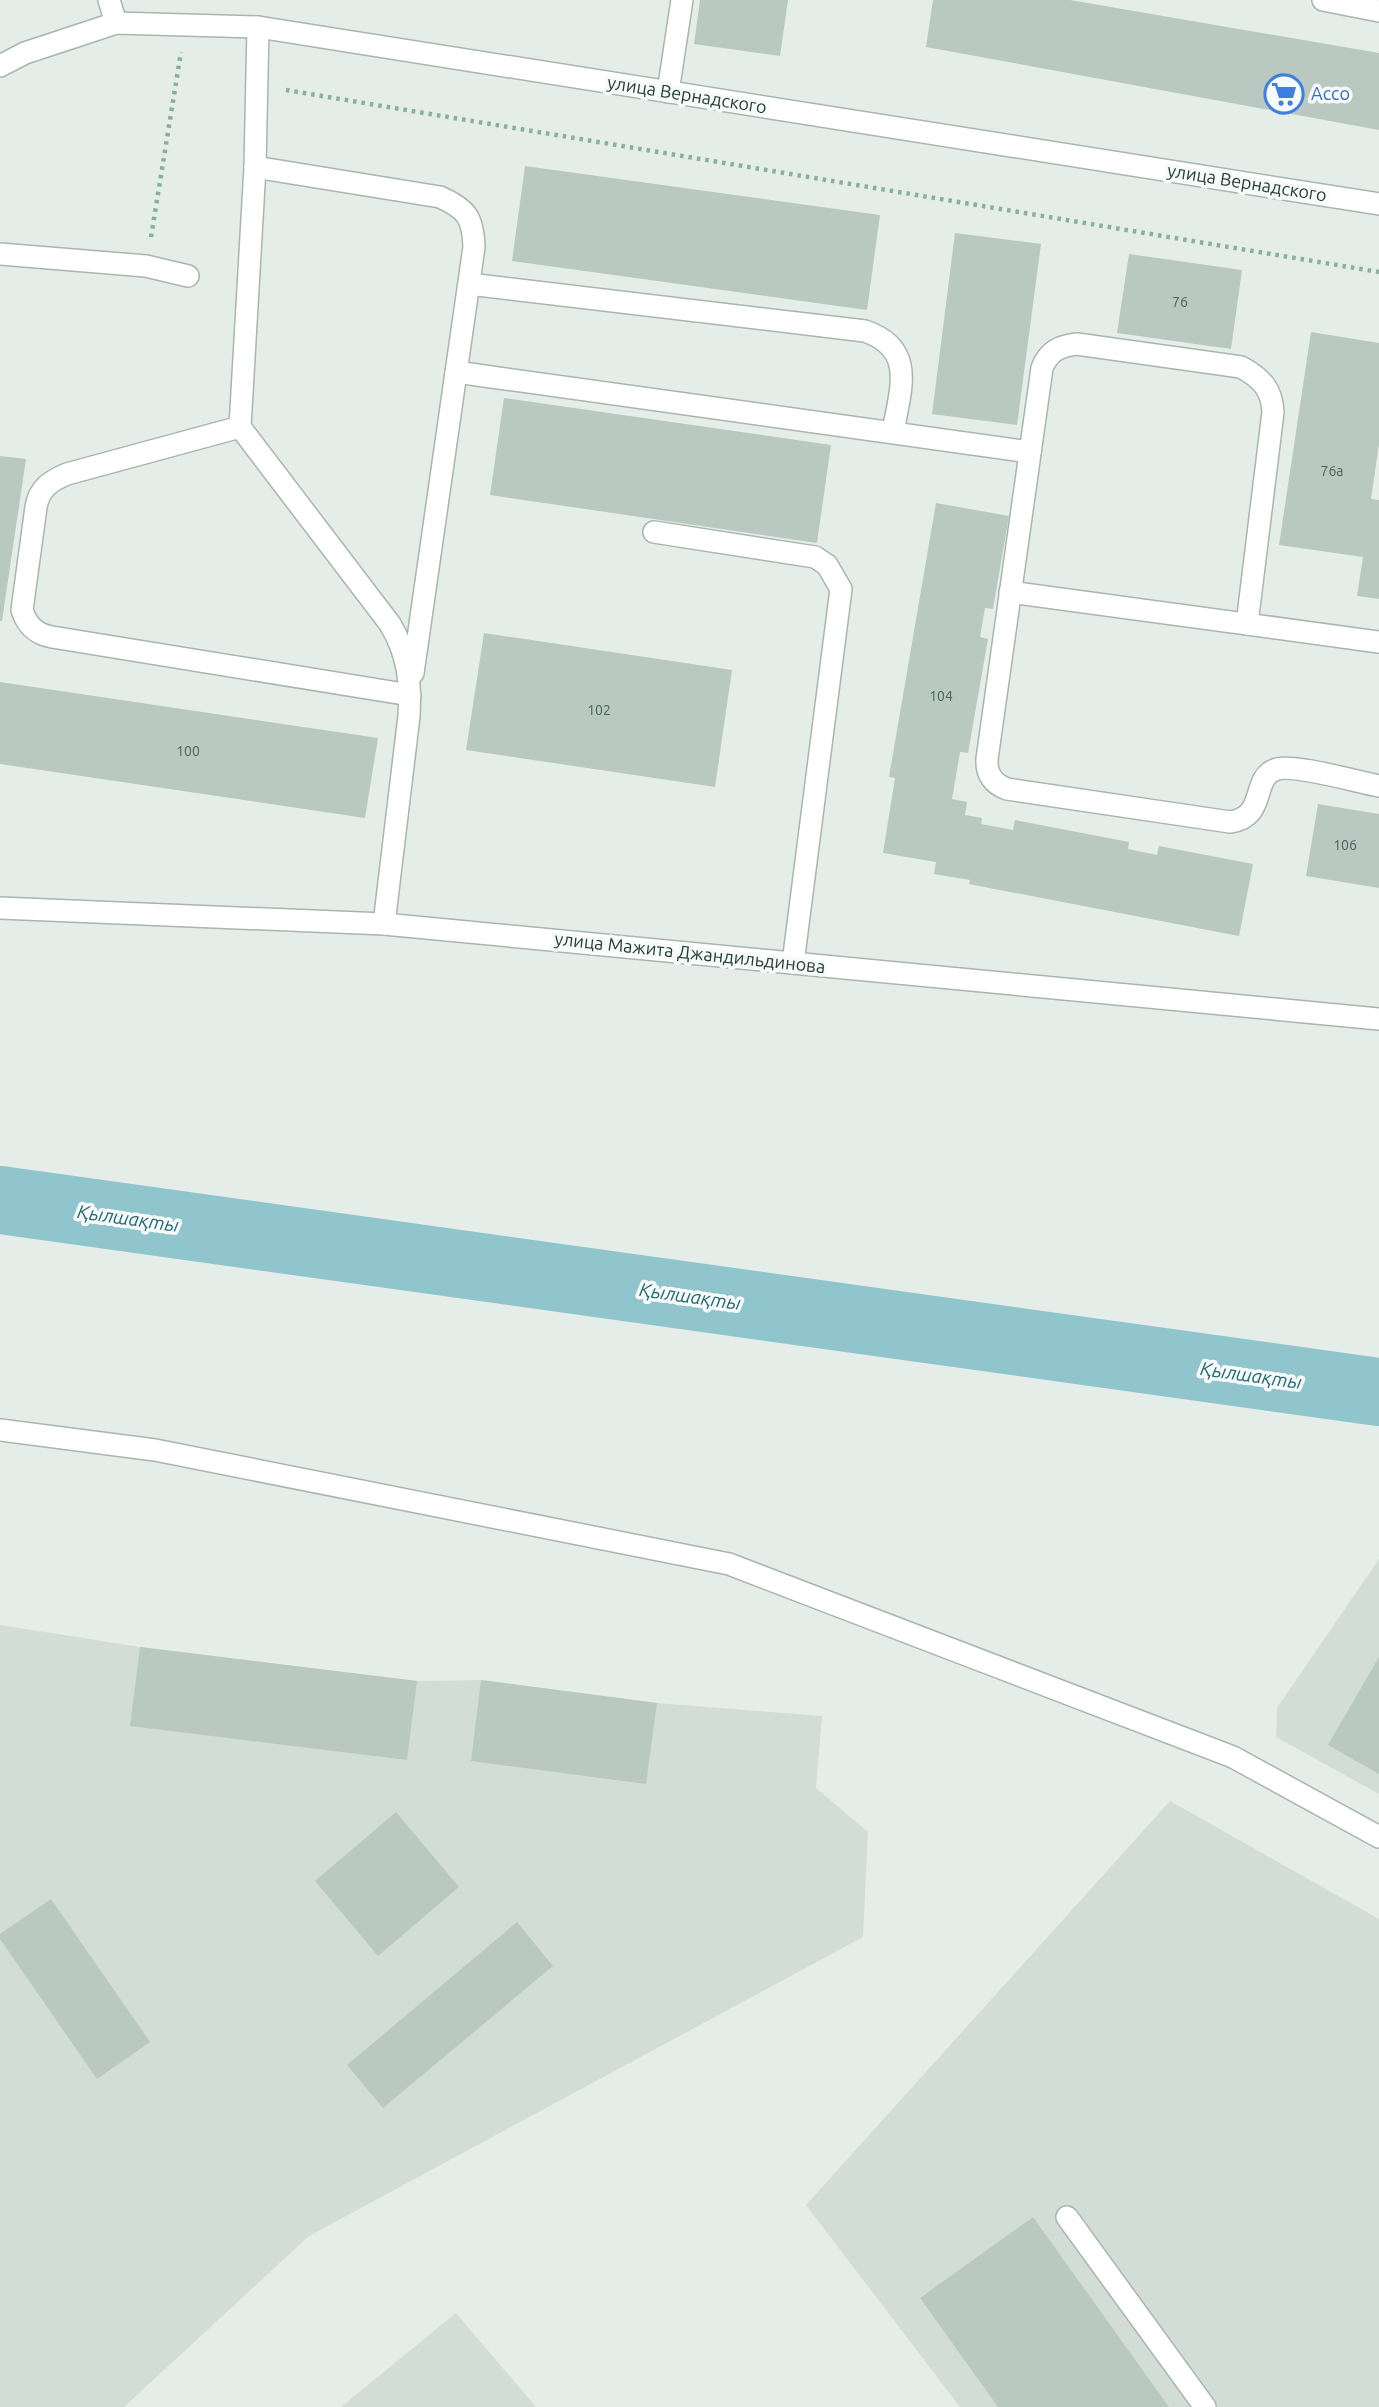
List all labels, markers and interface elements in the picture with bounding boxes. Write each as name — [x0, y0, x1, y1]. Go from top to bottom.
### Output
street label: улица Вернадского — [606, 72, 768, 116]
supermarket icon: Ассо — [1263, 73, 1305, 115]
place label: Ассо — [1311, 83, 1350, 103]
street label: улица Вернадского — [1166, 160, 1328, 204]
house number: 76 — [1172, 294, 1188, 310]
house number: 76а — [1321, 463, 1344, 479]
house number: 104 — [929, 688, 953, 704]
house number: 102 — [587, 702, 611, 718]
house number: 100 — [176, 743, 200, 759]
house number: 106 — [1333, 837, 1357, 853]
street label: улица Мажита Джандильдинова — [554, 928, 826, 976]
water label: Қылшақты — [76, 1200, 180, 1236]
water label: Қылшақты — [638, 1278, 742, 1314]
water label: Қылшақты — [1199, 1357, 1303, 1393]

